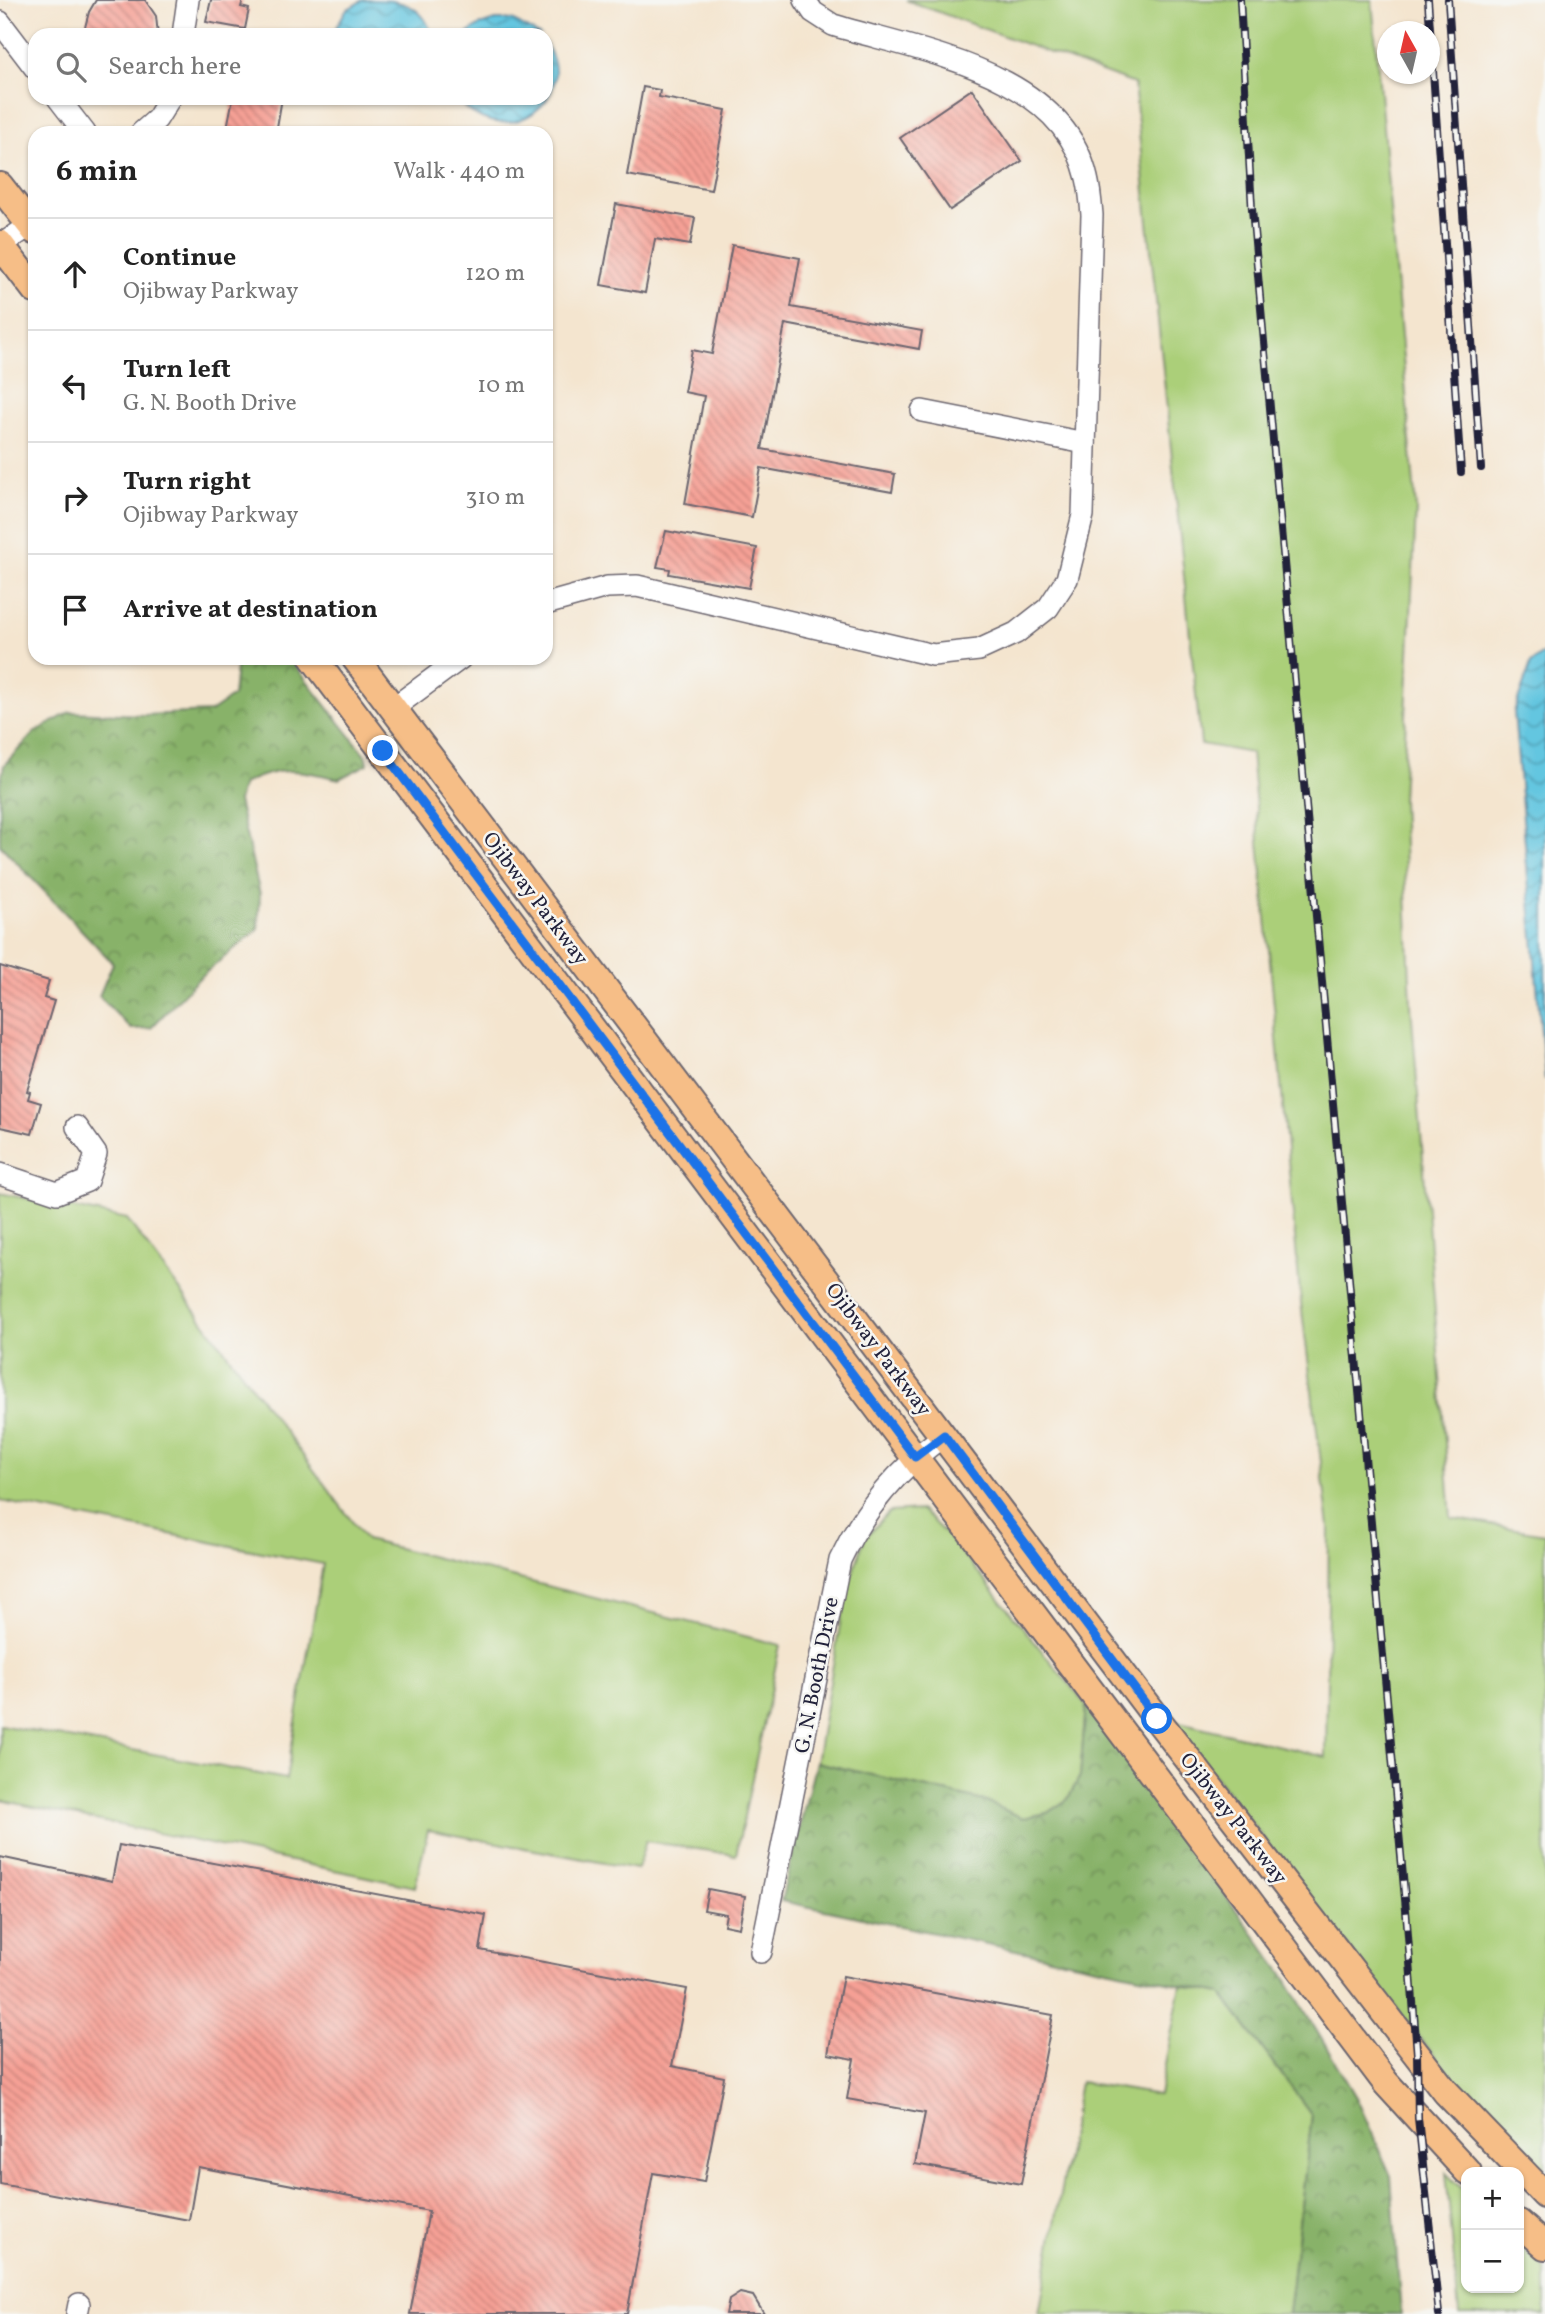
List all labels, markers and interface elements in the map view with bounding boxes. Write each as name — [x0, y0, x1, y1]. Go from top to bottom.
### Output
north arrow — [1377, 21, 1440, 84]
search box — [28, 28, 553, 105]
icon: search — [52, 48, 90, 86]
text: Search here — [108, 49, 241, 85]
text: 6 min — [56, 151, 138, 193]
text: Walk · 440 m — [393, 156, 525, 188]
text: Continue — [123, 240, 236, 276]
icon: ahead — [56, 255, 94, 293]
text: 120 m — [465, 258, 525, 290]
text: Ojibway Parkway — [123, 276, 299, 308]
text: Turn left — [123, 352, 231, 388]
icon: left — [56, 367, 94, 405]
text: 10 m — [477, 370, 525, 402]
text: G. N. Booth Drive — [123, 388, 297, 420]
text: Turn right — [123, 464, 251, 500]
icon: right — [56, 479, 94, 517]
text: 310 m — [465, 482, 525, 514]
text: Ojibway Parkway — [123, 500, 299, 532]
icon: arrive — [56, 591, 94, 629]
text: Arrive at destination — [123, 592, 378, 628]
route end — [367, 735, 398, 766]
street label: Ojibway Parkway — [475, 826, 595, 972]
street label: Ojibway Parkway — [818, 1277, 938, 1423]
street label: G. N. Booth Drive — [788, 1595, 847, 1756]
route start — [1141, 1703, 1172, 1734]
street label: Ojibway Parkway — [1172, 1747, 1294, 1891]
map controls — [1461, 2167, 1524, 2293]
button: + — [1461, 2167, 1524, 2230]
button: − — [1461, 2230, 1524, 2293]

